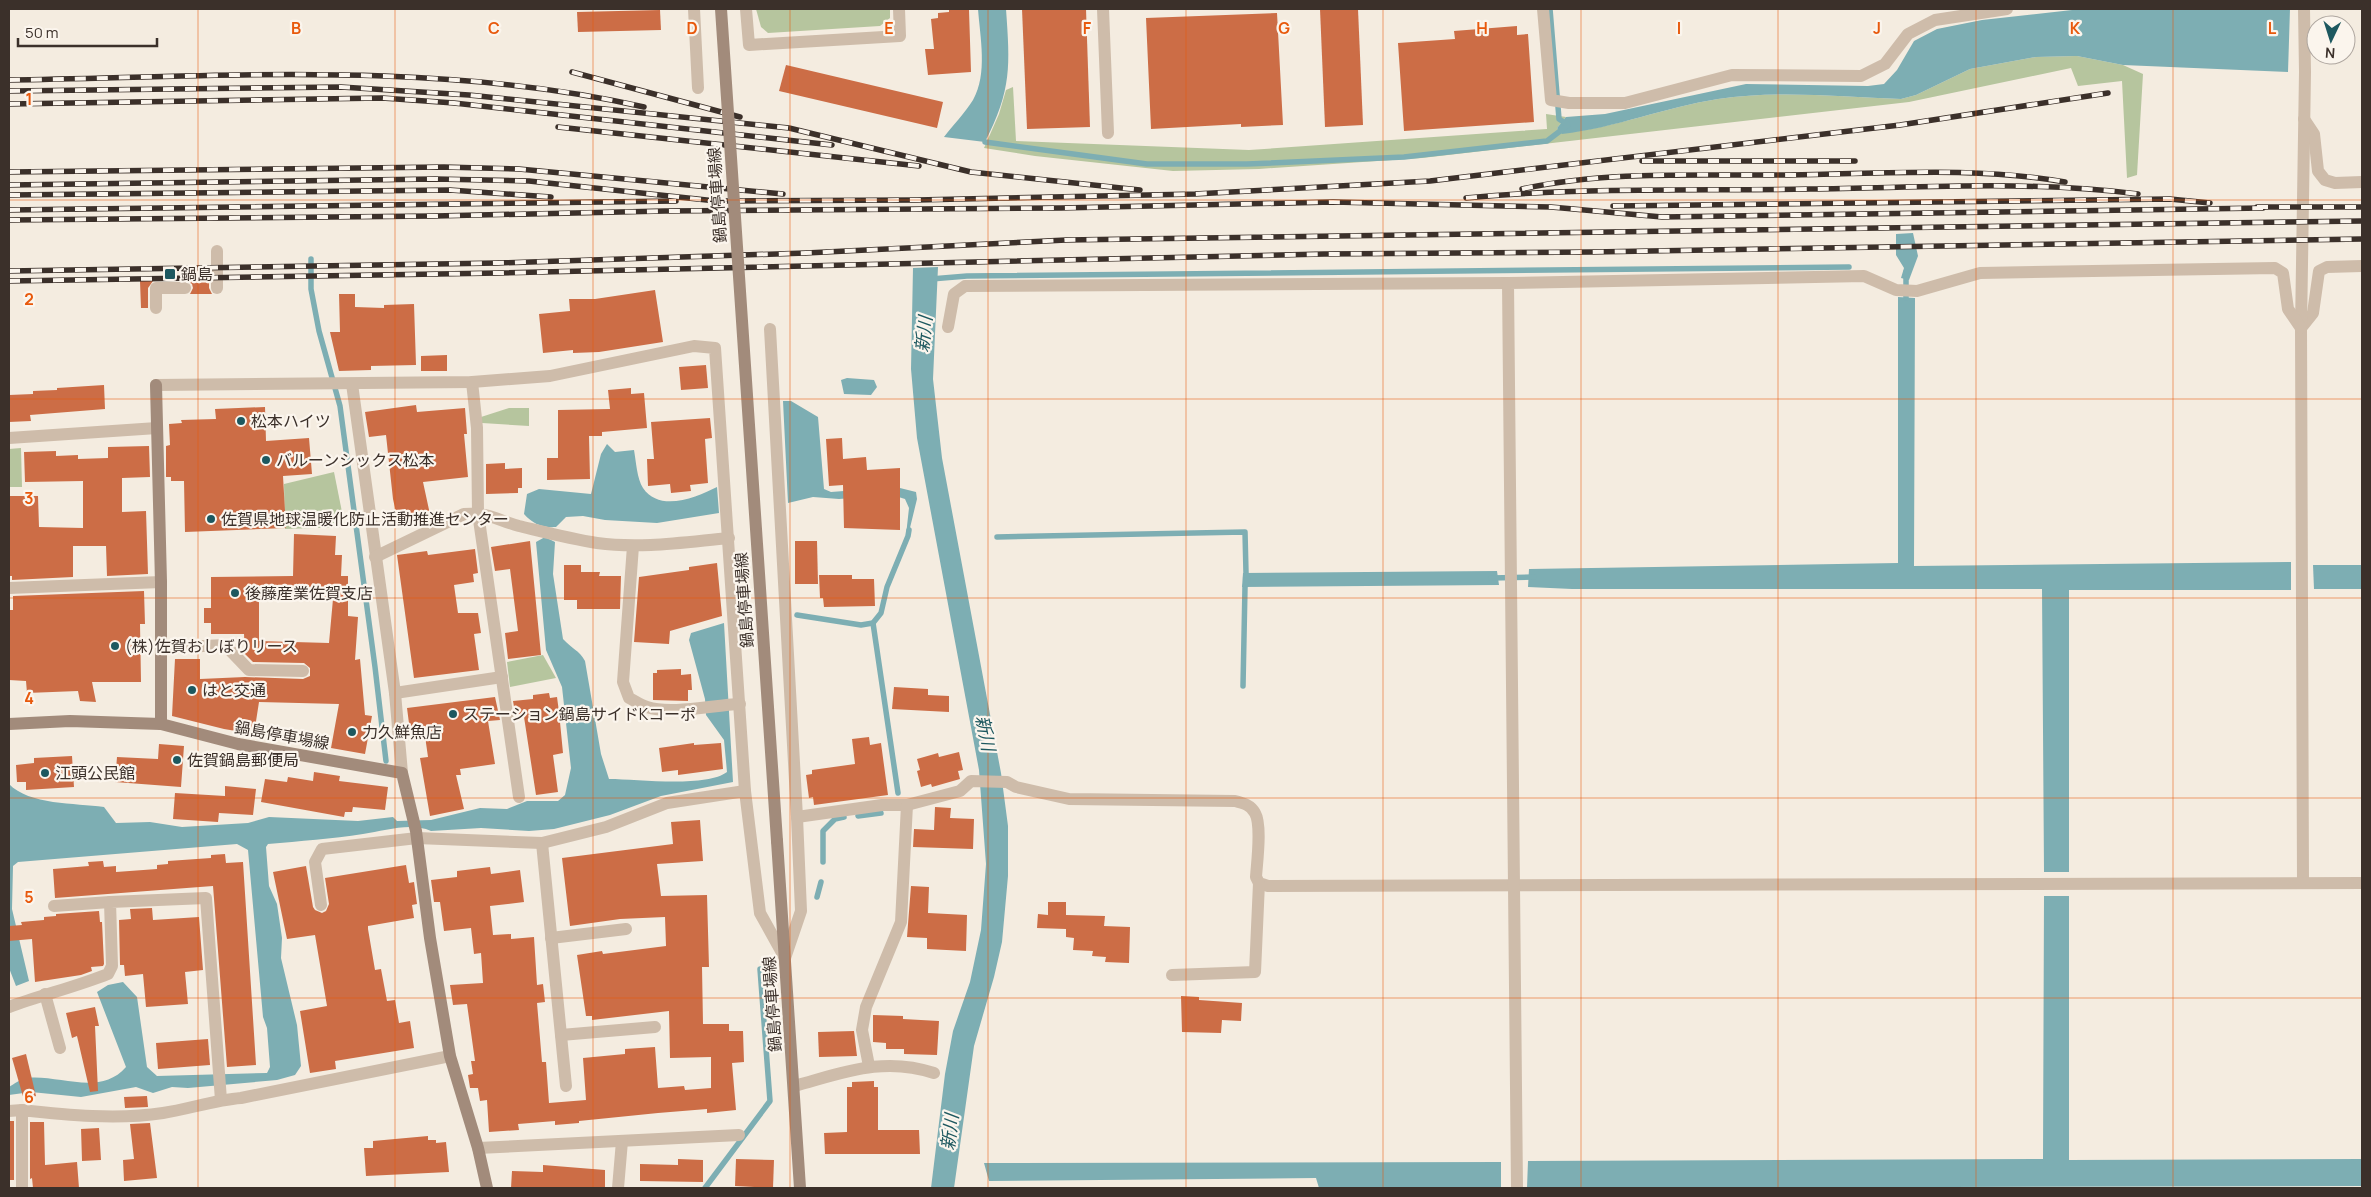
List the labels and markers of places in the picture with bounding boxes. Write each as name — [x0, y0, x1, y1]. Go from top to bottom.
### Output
place label: 鍋島 — [181, 263, 213, 285]
marker: 鍋島 — [163, 267, 177, 281]
place label: 松本ハイツ — [251, 410, 331, 432]
marker: 松本ハイツ — [235, 415, 247, 427]
place label: バルーンシックス松本 — [276, 449, 435, 471]
marker: バルーンシックス松本 — [260, 454, 272, 466]
place label: 佐賀県地球温暖化防止活動推進センター — [221, 508, 509, 530]
marker: 佐賀県地球温暖化防止活動推進センター — [205, 513, 217, 525]
place label: 後藤産業佐賀支店 — [245, 582, 373, 604]
marker: 後藤産業佐賀支店 — [229, 587, 241, 599]
place label: (株)佐賀おしぼりリース — [125, 635, 298, 657]
marker: (株)佐賀おしぼりリース — [109, 640, 121, 652]
place label: はと交通 — [202, 679, 266, 701]
marker: はと交通 — [186, 684, 198, 696]
place label: ステーション鍋島サイドKコーポ — [463, 703, 696, 725]
marker: ステーション鍋島サイドKコーポ — [447, 708, 459, 720]
place label: 力久鮮魚店 — [362, 721, 442, 743]
marker: 力久鮮魚店 — [346, 726, 358, 738]
place label: 佐賀鍋島郵便局 — [187, 749, 299, 771]
marker: 佐賀鍋島郵便局 — [171, 754, 183, 766]
place label: 江頭公民館 — [55, 762, 135, 784]
marker: 江頭公民館 — [39, 767, 51, 779]

